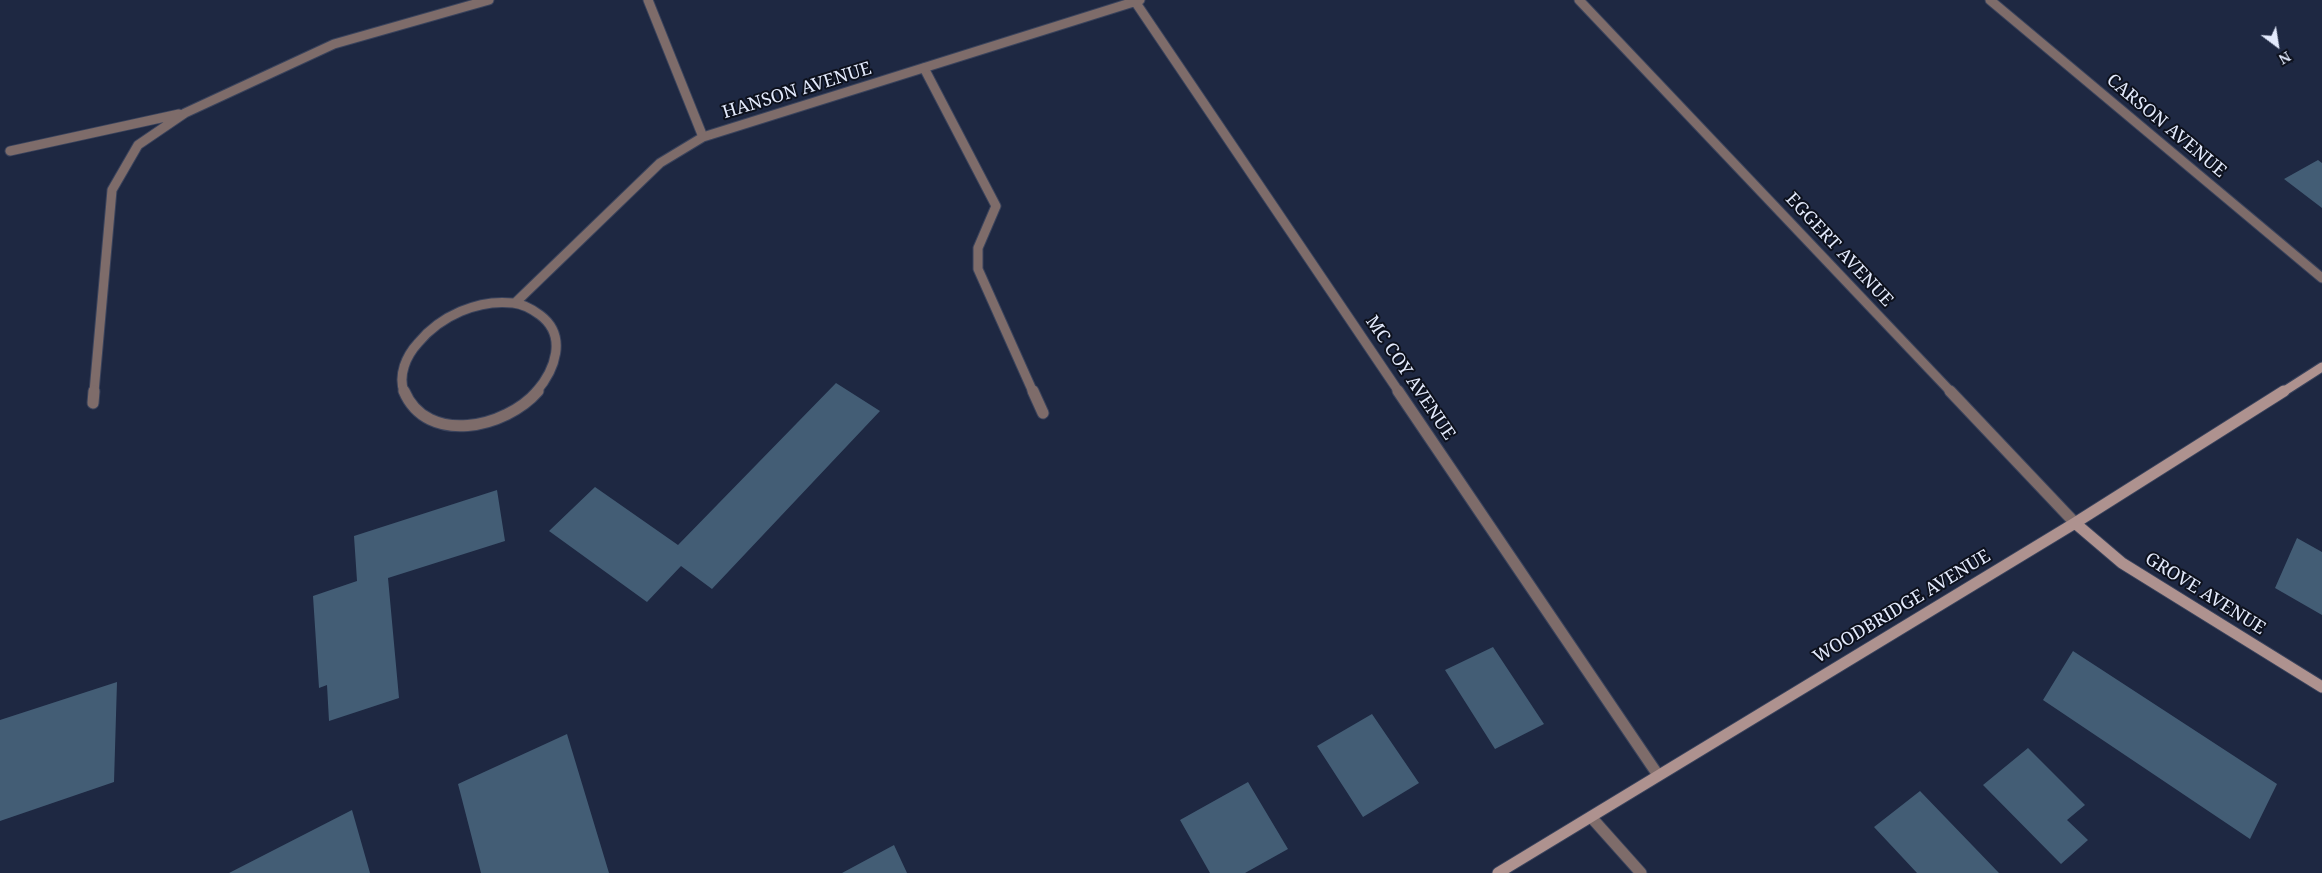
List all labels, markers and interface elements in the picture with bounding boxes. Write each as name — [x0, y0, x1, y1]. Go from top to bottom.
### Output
north arrow — [2252, 20, 2302, 70]
text: N — [2275, 47, 2295, 69]
street label: HANSON AVENUE — [720, 58, 874, 124]
street label: CARSON AVENUE — [2102, 70, 2230, 182]
street label: EGGERT AVENUE — [1781, 189, 1897, 311]
street label: MC COY AVENUE — [1361, 312, 1459, 444]
street label: WOODBRIDGE AVENUE — [1810, 546, 1994, 668]
street label: GROVE AVENUE — [2141, 548, 2269, 640]

